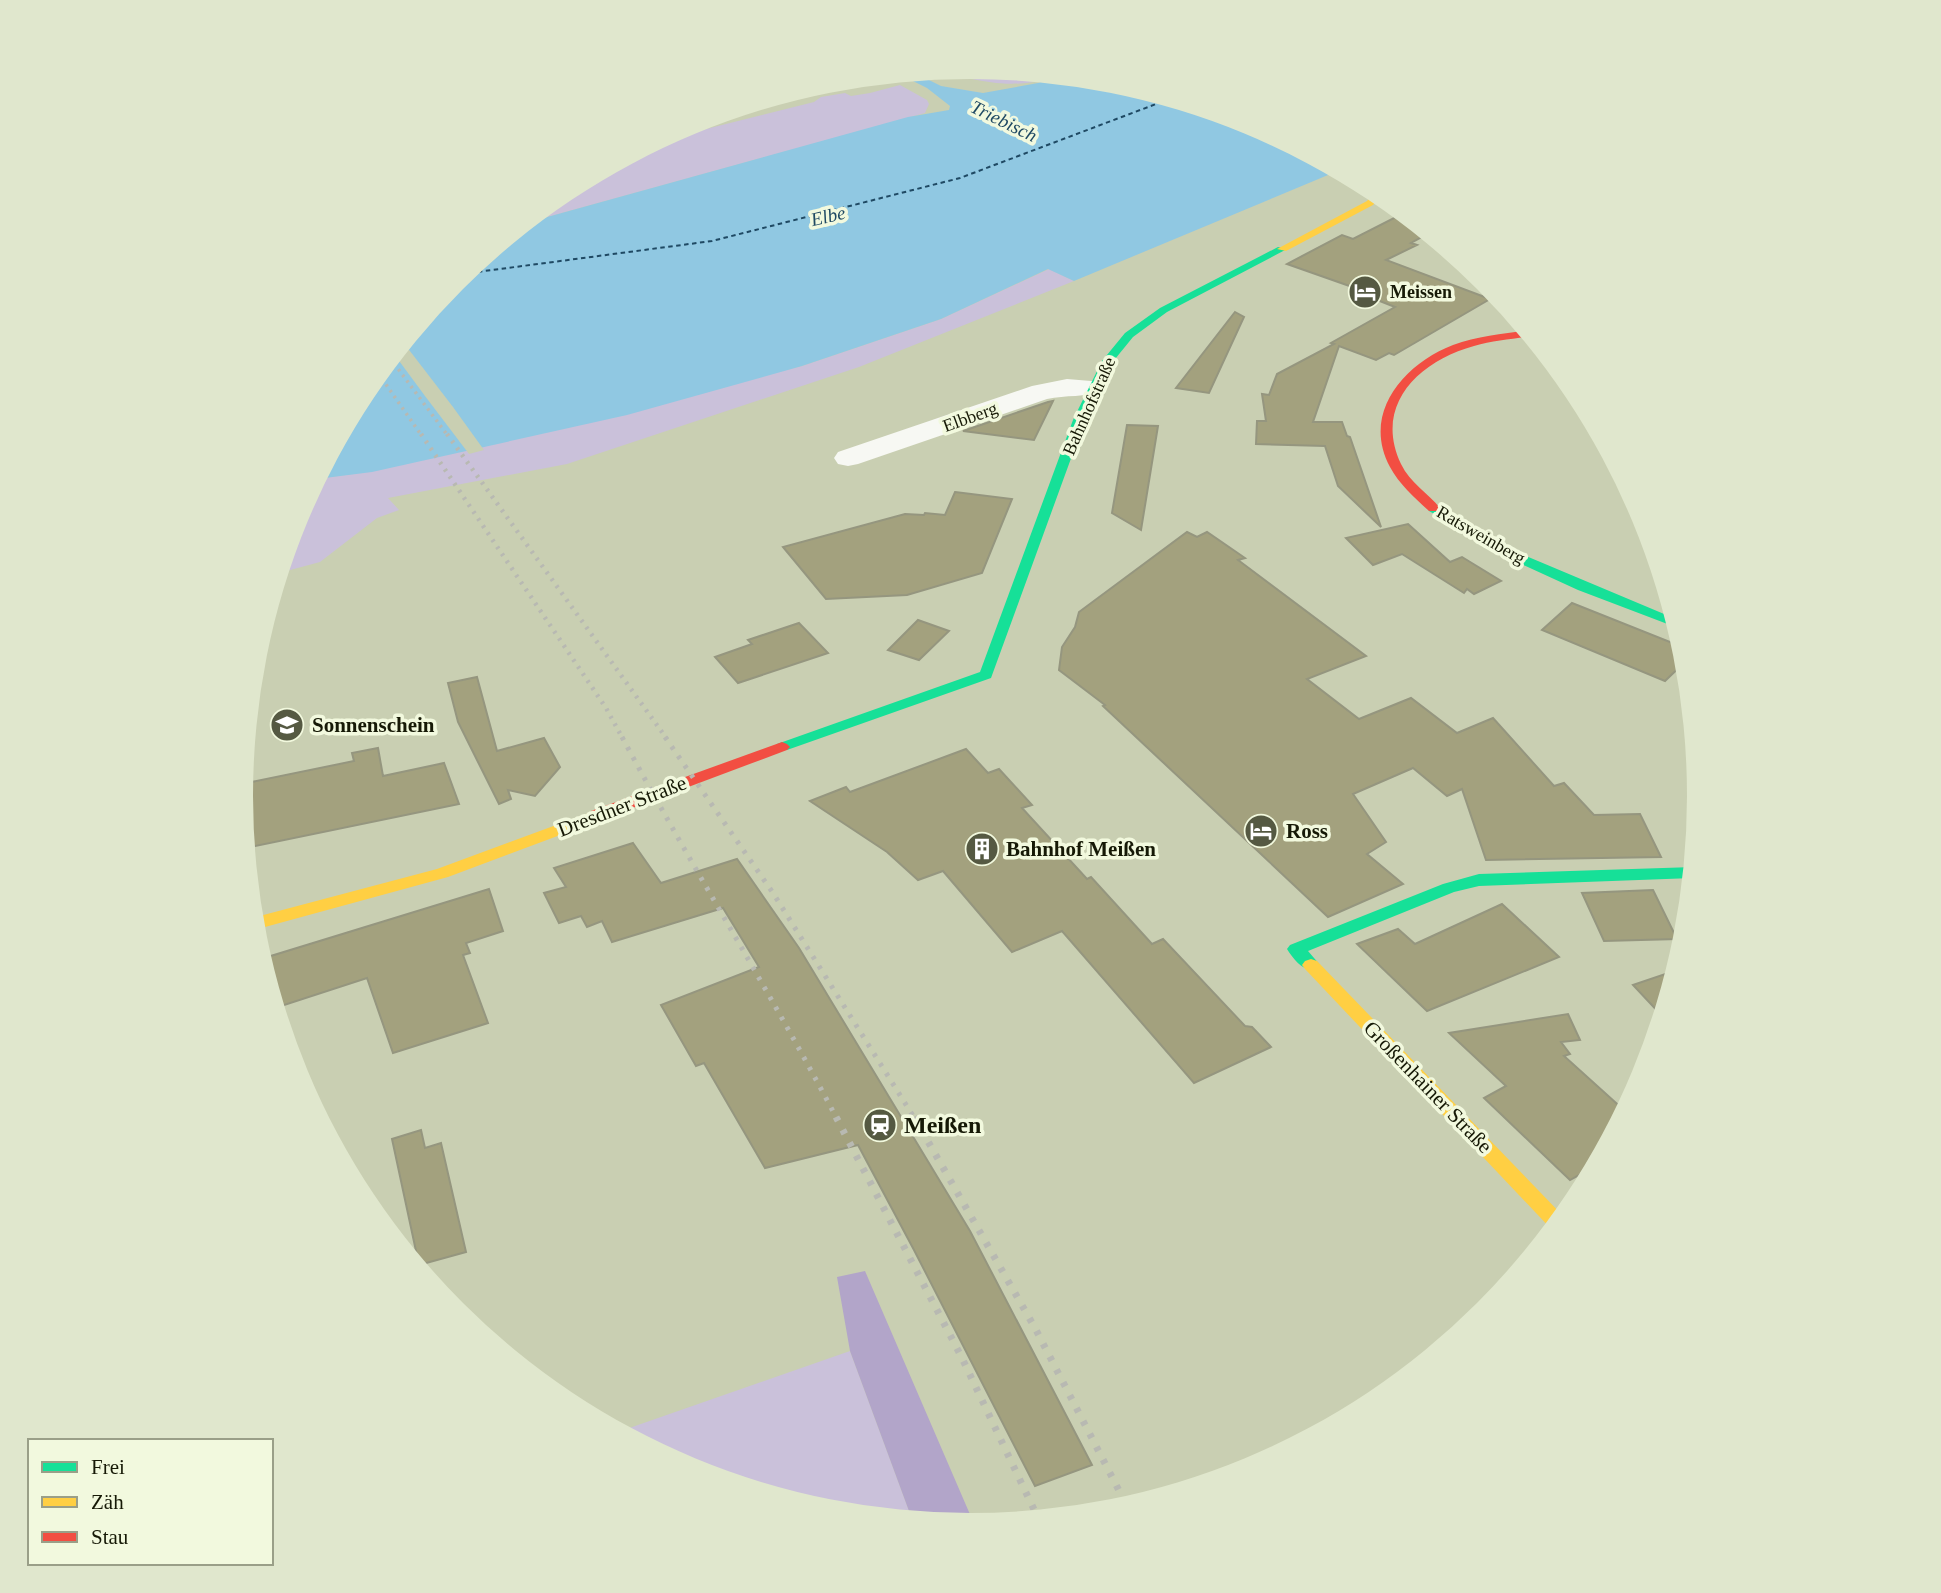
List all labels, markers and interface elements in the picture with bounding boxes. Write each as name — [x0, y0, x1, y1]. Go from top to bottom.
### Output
water label: Triebisch — [968, 96, 1040, 146]
water label: Elbe — [808, 202, 847, 230]
hotel icon: Meissen — [1346, 273, 1384, 311]
place label: Meissen — [1390, 282, 1452, 302]
street label: Bahnhofstraße — [1059, 354, 1119, 458]
street label: Elbberg — [940, 398, 1000, 436]
street label: Ratsweinberg — [1433, 502, 1529, 568]
school or university icon: Sonnenschein — [268, 706, 306, 744]
place label: Sonnenschein — [312, 713, 435, 737]
street label: Dresdner Straße — [554, 770, 690, 842]
hotel icon: Ross — [1242, 812, 1280, 850]
place label: Ross — [1286, 819, 1328, 843]
building icon: Bahnhof Meißen — [963, 830, 1001, 868]
place label: Bahnhof Meißen — [1006, 837, 1156, 861]
street label: Großenhainer Straße — [1359, 1016, 1497, 1158]
station icon: Meißen — [861, 1106, 899, 1144]
place label: Meißen — [904, 1112, 981, 1138]
legend — [28, 1439, 273, 1565]
text: Frei — [91, 1455, 125, 1479]
text: Zäh — [91, 1490, 124, 1514]
text: Stau — [91, 1525, 129, 1549]

